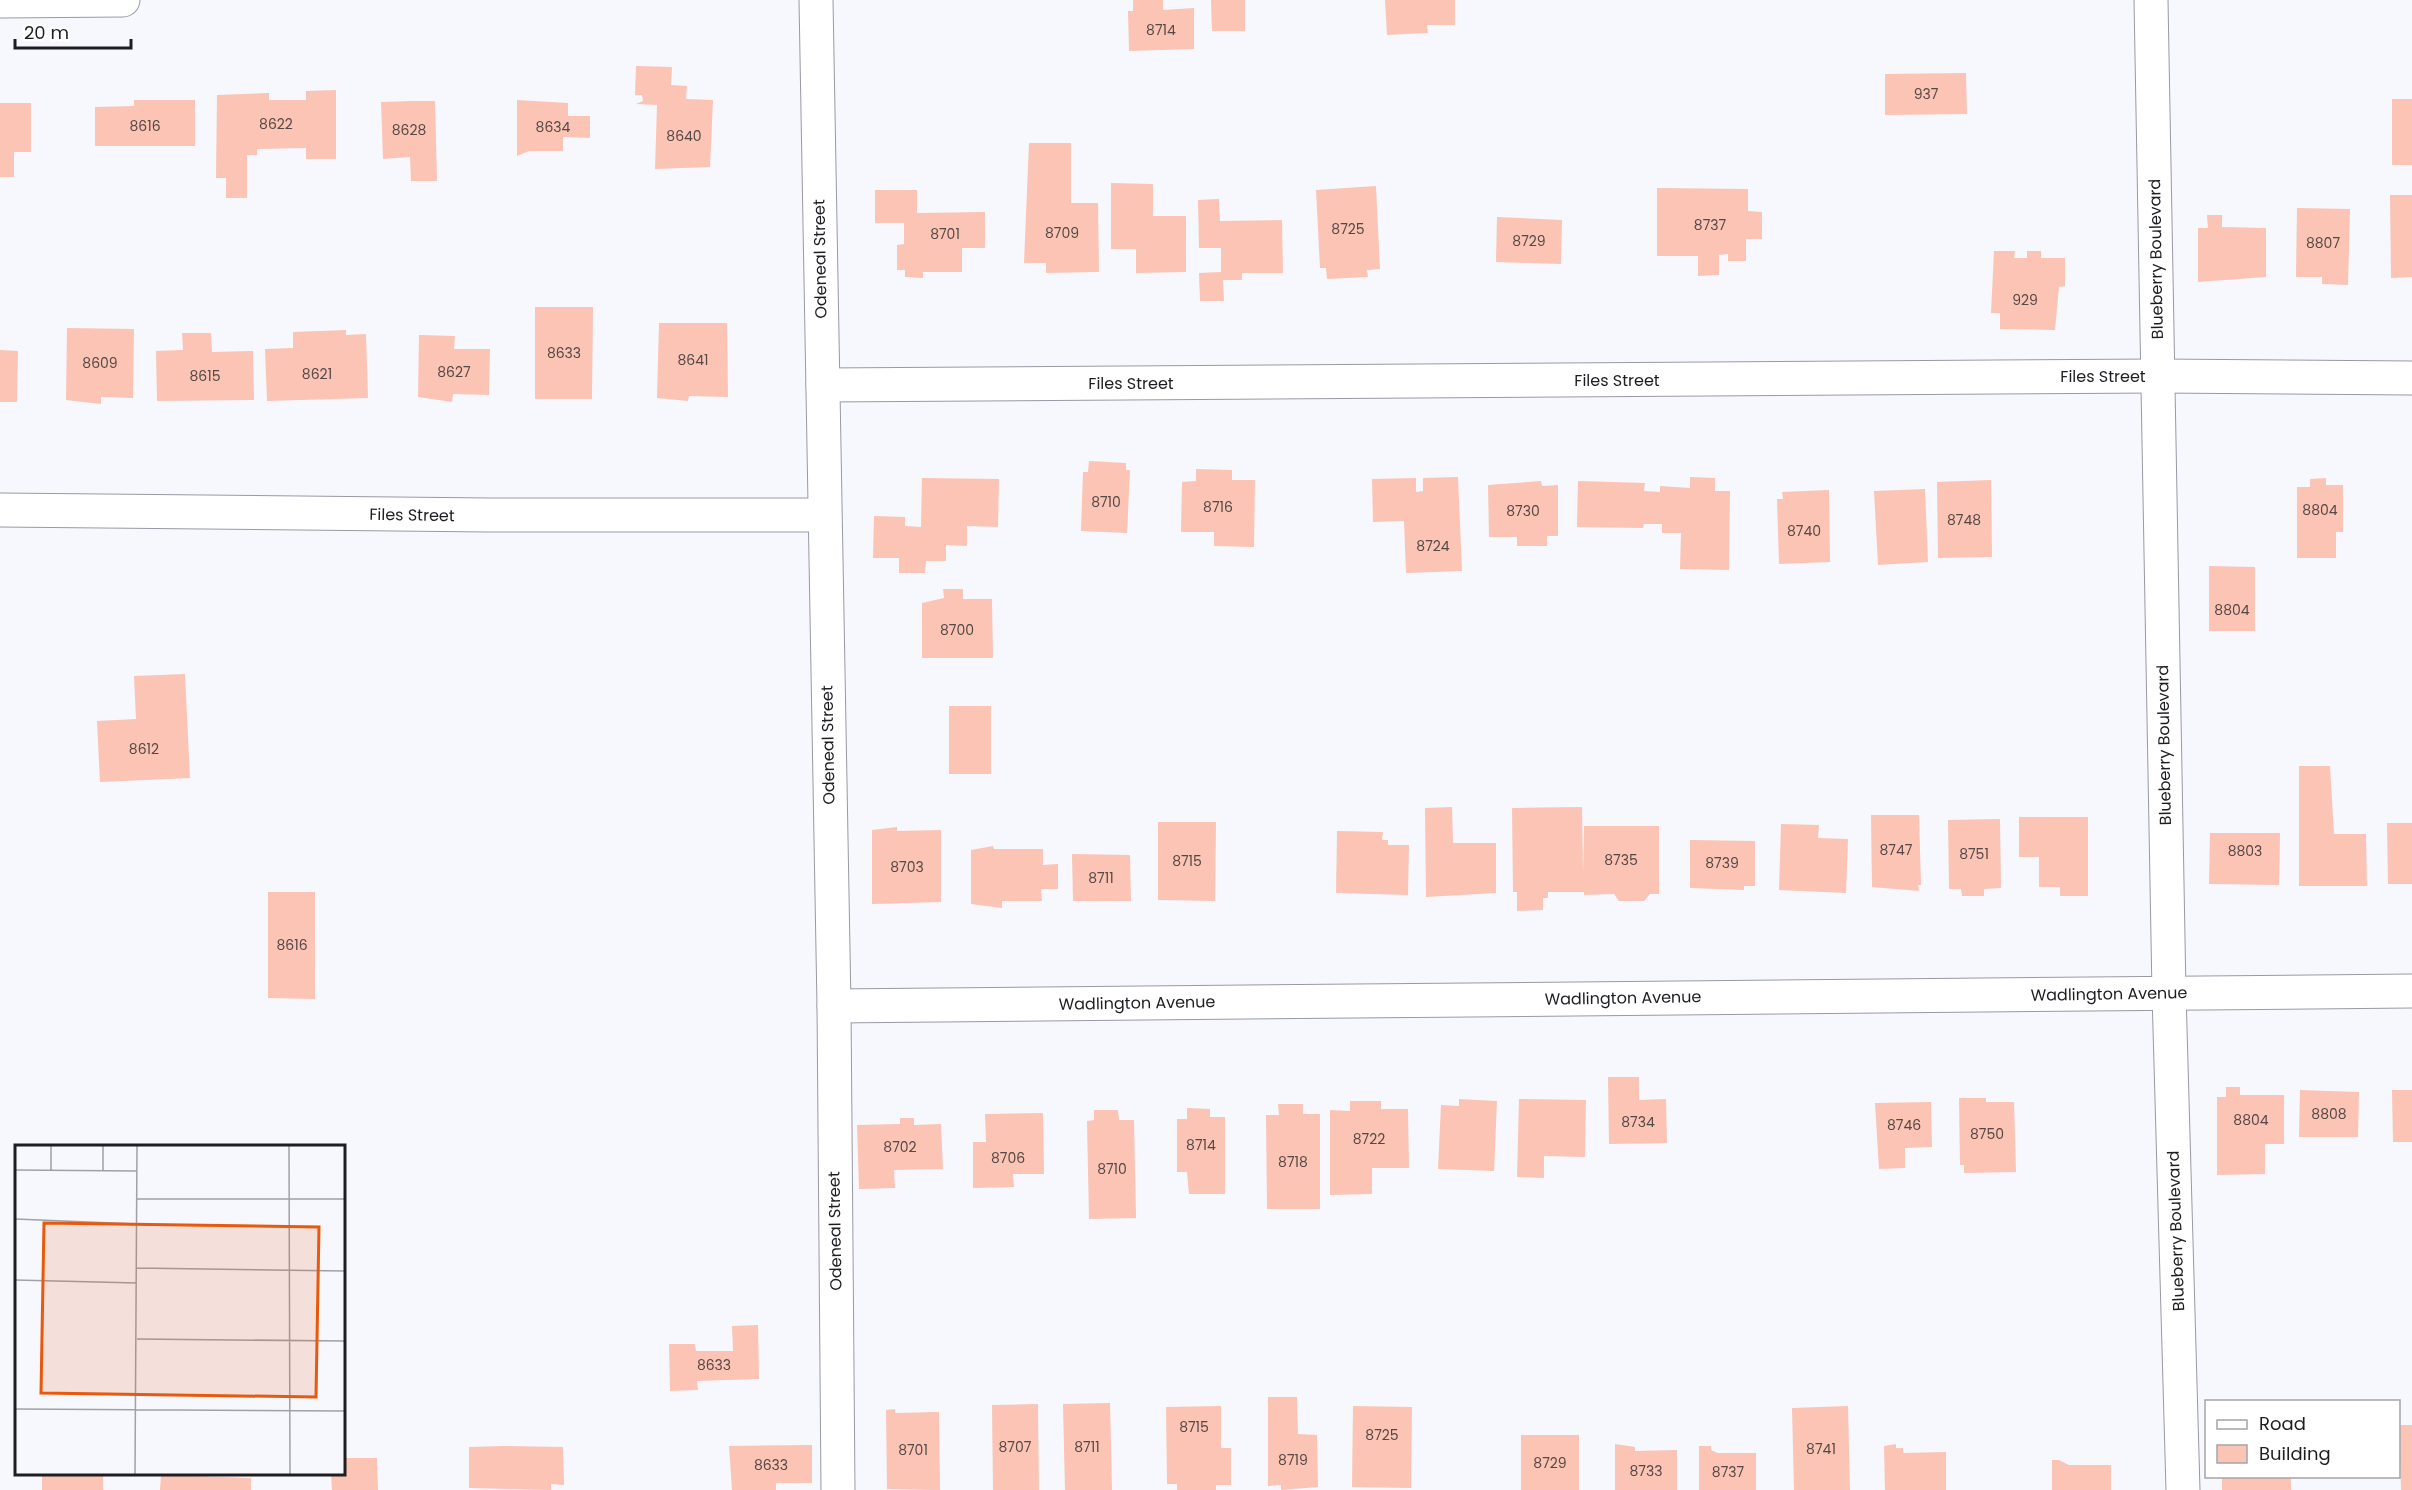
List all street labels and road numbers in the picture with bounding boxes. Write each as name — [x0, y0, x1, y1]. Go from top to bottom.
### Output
street label: Blueberry Boulevard — [2143, 179, 2169, 339]
street label: Odeneal Street — [807, 199, 833, 319]
street label: Files Street — [2060, 365, 2146, 388]
street label: Files Street — [1574, 369, 1660, 392]
street label: Files Street — [1088, 372, 1174, 395]
street label: Files Street — [369, 503, 455, 527]
street label: Blueberry Boulevard — [2151, 665, 2177, 825]
street label: Odeneal Street — [815, 685, 841, 805]
street label: Wadlington Avenue — [2030, 981, 2188, 1007]
street label: Wadlington Avenue — [1544, 985, 1702, 1011]
street label: Wadlington Avenue — [1058, 990, 1216, 1016]
street label: Blueberry Boulevard — [2162, 1150, 2190, 1312]
street label: Odeneal Street — [822, 1171, 848, 1291]

